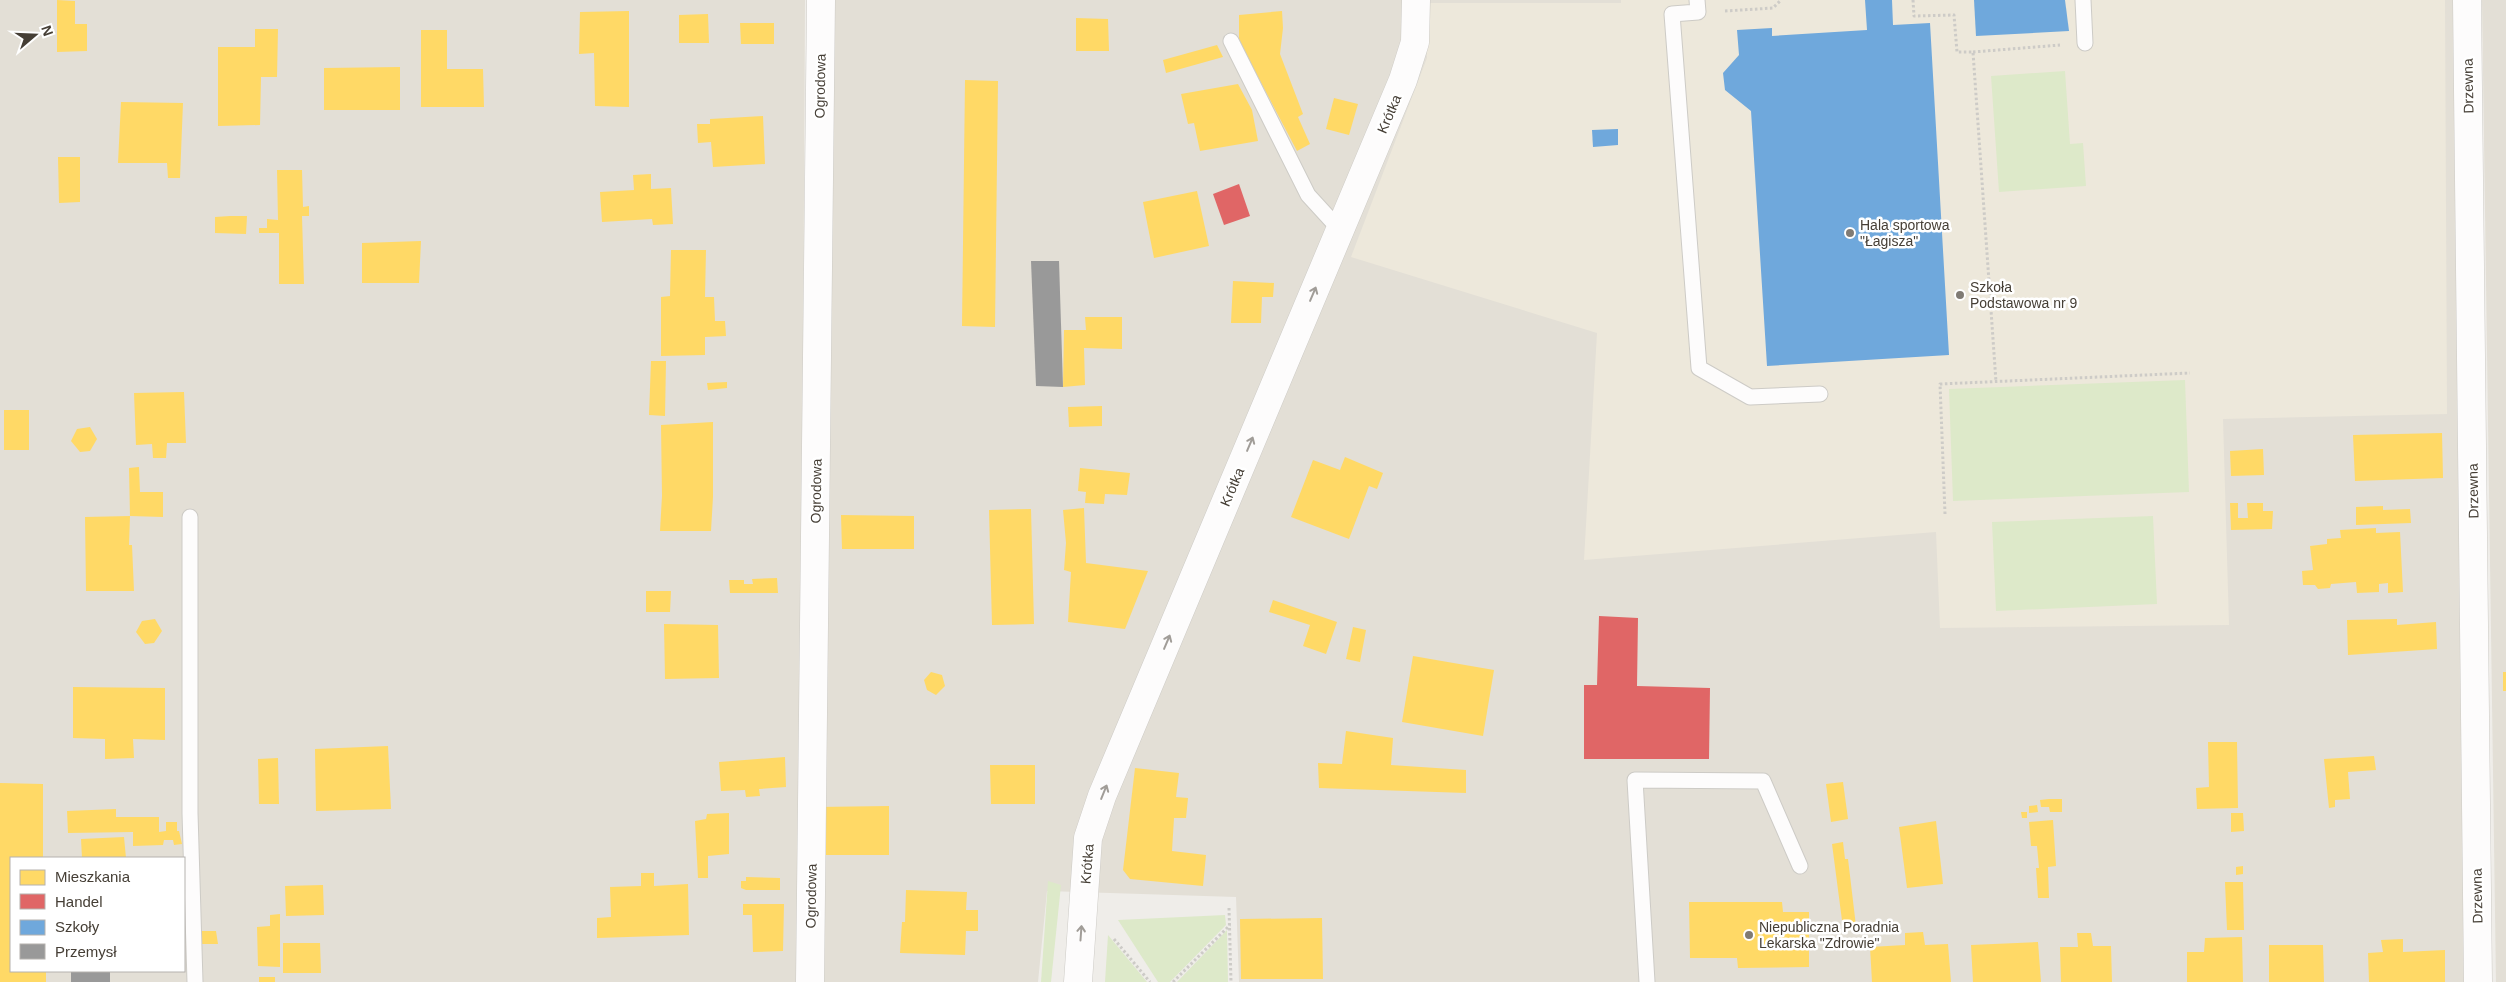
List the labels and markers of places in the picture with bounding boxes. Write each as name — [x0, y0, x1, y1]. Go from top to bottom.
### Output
place label: Hala sportowa "Łagisza" — [1860, 217, 1950, 249]
marker: Hala sportowa "Łagisza" — [1844, 227, 1856, 239]
place label: Szkoła Podstawowa nr 9 — [1970, 279, 2078, 311]
marker: Szkoła Podstawowa nr 9 — [1954, 289, 1966, 301]
place label: Niepubliczna Poradnia Lekarska "Zdrowie" — [1759, 919, 1899, 951]
marker: Niepubliczna Poradnia Lekarska "Zdrowie" — [1743, 929, 1755, 941]

